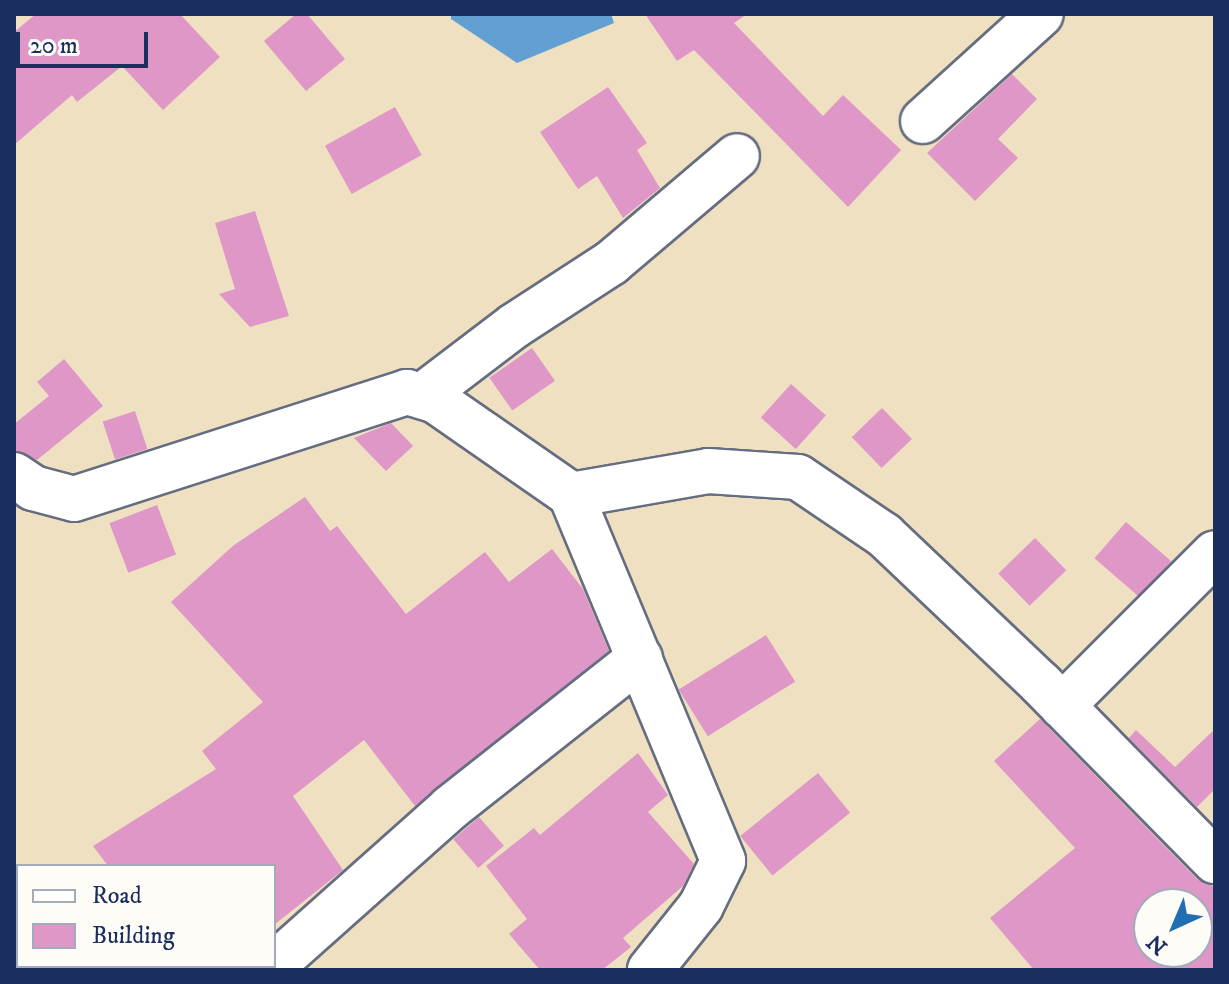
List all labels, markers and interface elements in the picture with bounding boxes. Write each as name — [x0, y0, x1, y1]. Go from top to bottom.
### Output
scale bar — [20, 16, 152, 66]
text: 20 m — [30, 31, 78, 61]
legend — [16, 864, 276, 968]
text: Road — [92, 881, 142, 911]
north arrow — [1133, 888, 1213, 968]
text: Building — [92, 921, 175, 951]
text: N — [1141, 928, 1173, 960]

